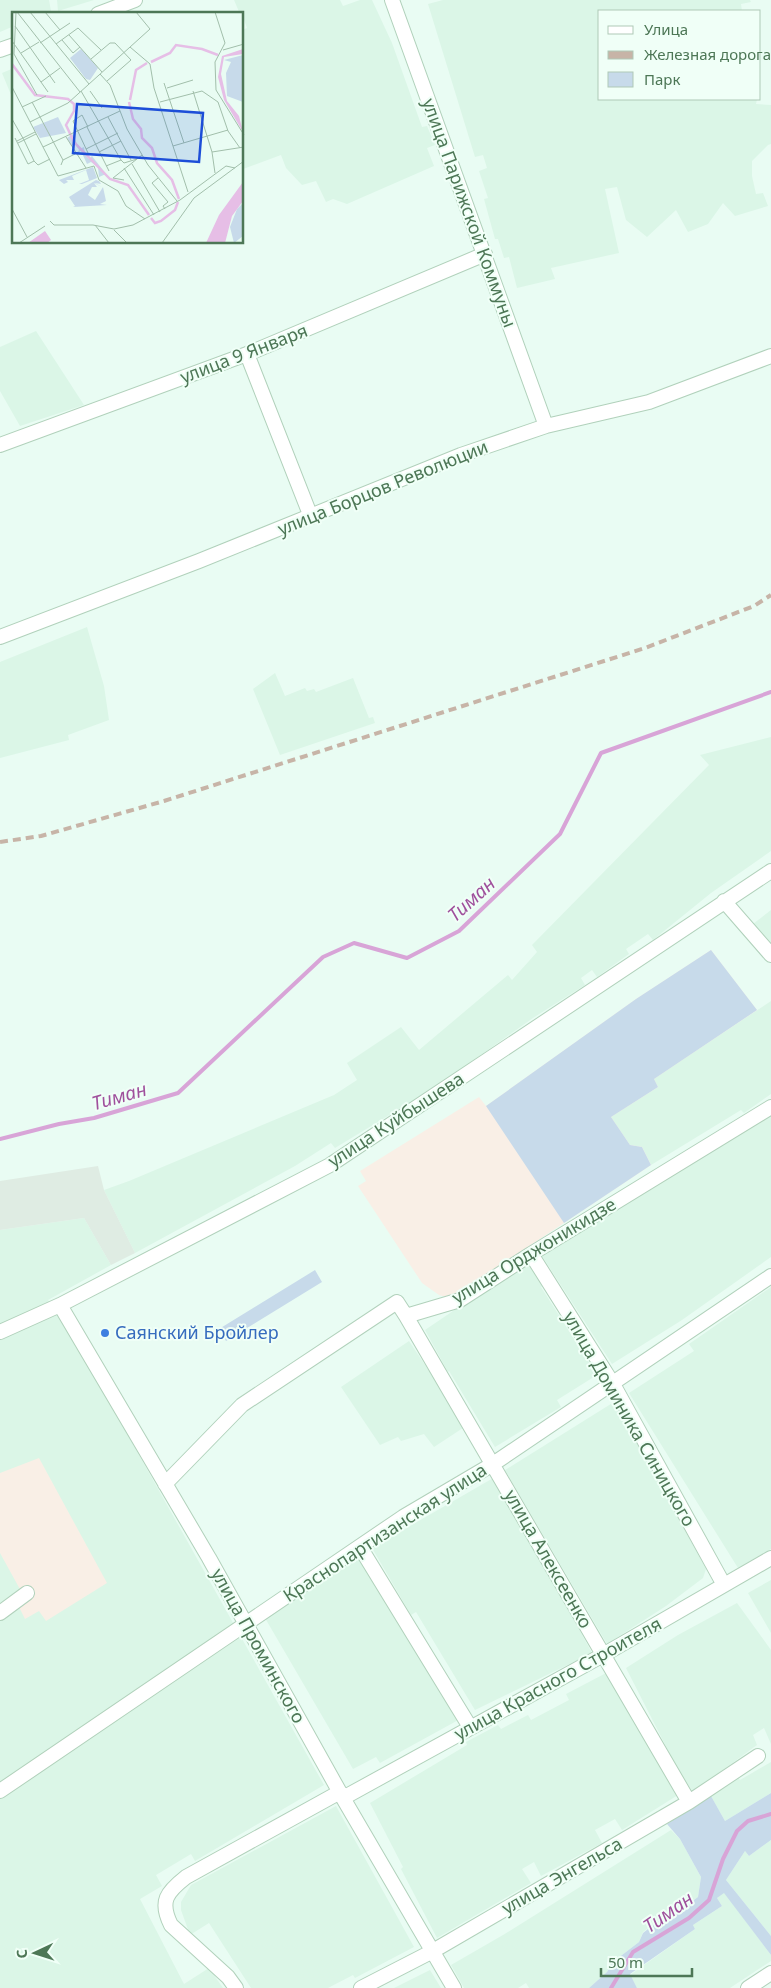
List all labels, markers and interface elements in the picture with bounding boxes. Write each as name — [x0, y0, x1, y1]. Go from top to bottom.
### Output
legend — [598, 10, 761, 100]
inset map — [12, 12, 244, 244]
text: Улица — [644, 19, 688, 39]
text: Железная дорога — [644, 44, 771, 64]
text: Парк — [644, 69, 680, 89]
street label: улица Парижской Коммуны — [417, 95, 523, 330]
street label: улица 9 Января — [177, 318, 311, 388]
street label: улица Борцов Революции — [274, 434, 491, 540]
water label: Тиман — [441, 871, 501, 927]
street label: улица Куйбышева — [323, 1066, 468, 1172]
water label: Тиман — [89, 1076, 150, 1116]
street label: улица Орджоникидзе — [447, 1191, 620, 1309]
street label: улица Доминика Синицкого — [558, 1306, 701, 1531]
place label: Саянский Бройлер — [115, 1320, 279, 1344]
marker: Саянский Бройлер — [99, 1327, 111, 1339]
street label: Краснопартизанская улица — [278, 1457, 491, 1607]
street label: улица Алексеенко — [499, 1485, 598, 1632]
street label: улица Проминского — [206, 1564, 311, 1727]
street label: улица Красного Строителя — [450, 1611, 665, 1745]
street label: улица Энгельса — [497, 1831, 626, 1919]
water label: Тиман — [638, 1885, 698, 1939]
north arrow — [10, 1928, 60, 1978]
scale bar — [601, 1946, 692, 1978]
text: С — [12, 1949, 31, 1959]
text: 50 m — [608, 1952, 643, 1972]

